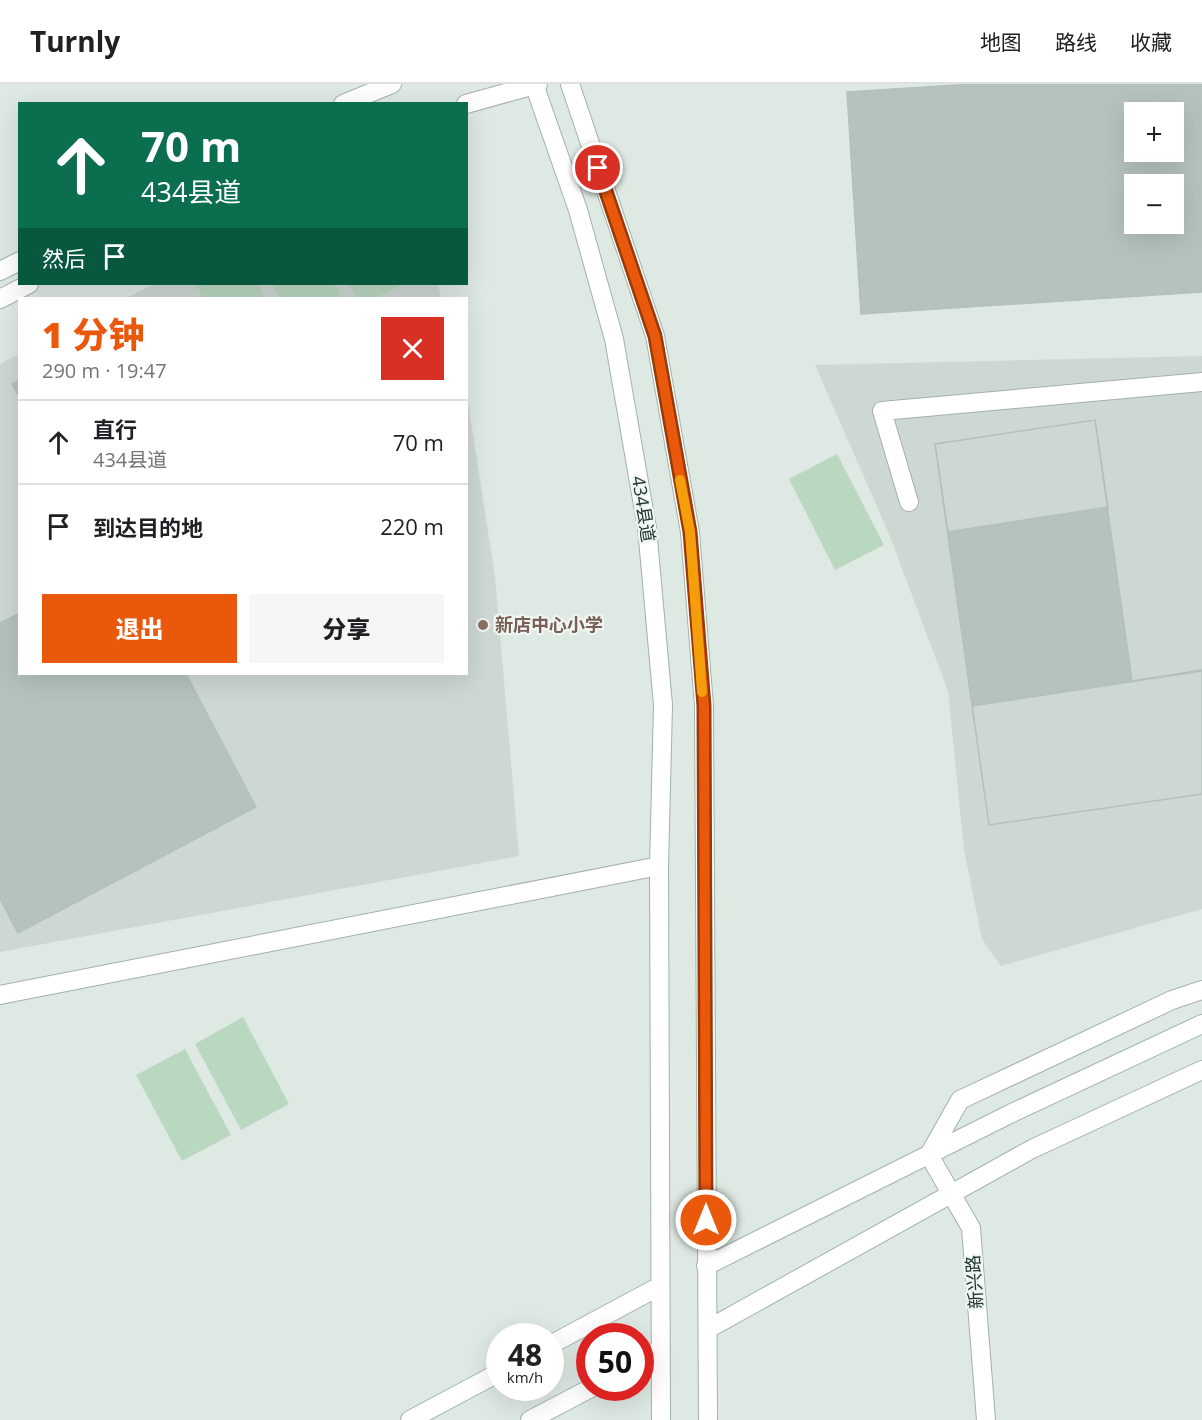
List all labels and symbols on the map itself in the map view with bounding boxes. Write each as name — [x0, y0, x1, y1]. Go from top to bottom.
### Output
pin — [572, 142, 623, 193]
street label: 434县道 — [627, 474, 661, 544]
place label: 新店中心小学 — [495, 612, 603, 636]
marker: 新店中心小学 — [476, 618, 490, 632]
position arrow — [674, 1188, 738, 1252]
street label: 新兴路 — [960, 1254, 988, 1310]
speed limit sign: 50 — [576, 1323, 654, 1401]

